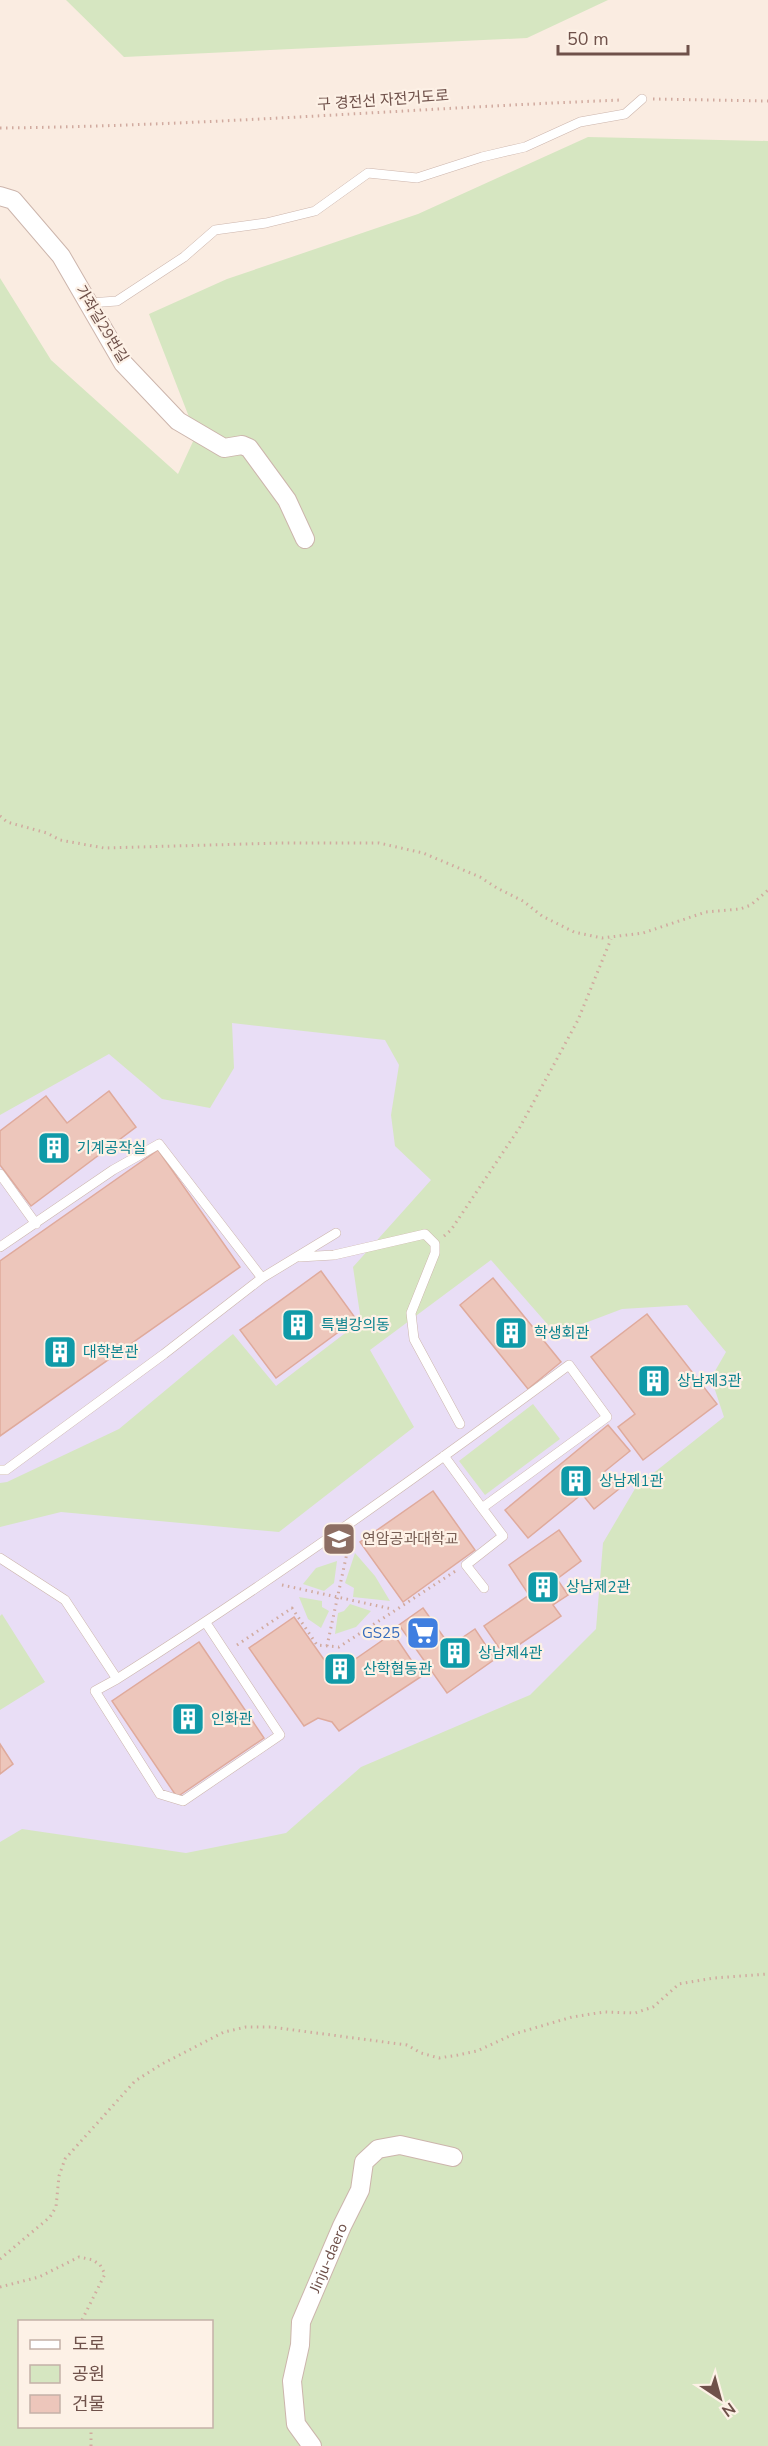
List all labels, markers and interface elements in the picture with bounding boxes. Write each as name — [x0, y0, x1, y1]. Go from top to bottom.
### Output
scale bar — [558, 18, 688, 56]
text: 50 m — [567, 27, 609, 51]
street label: 구 경전선 자전거도로 — [317, 85, 449, 115]
street label: 가좌길29번길 — [71, 282, 133, 366]
building icon: 기계공작실 — [36, 1130, 72, 1166]
place label: 기계공작실 — [77, 1138, 146, 1158]
building icon: 특별강의동 — [280, 1307, 316, 1343]
place label: 특별강의동 — [321, 1315, 390, 1335]
building icon: 학생회관 — [493, 1315, 529, 1351]
place label: 학생회관 — [534, 1323, 589, 1343]
building icon: 대학본관 — [42, 1334, 78, 1370]
place label: 대학본관 — [83, 1342, 138, 1362]
building icon: 상남제3관 — [636, 1363, 672, 1399]
place label: 상남제3관 — [677, 1371, 741, 1391]
building icon: 상남제1관 — [558, 1463, 594, 1499]
place label: 상남제1관 — [599, 1471, 663, 1491]
school or university icon: 연암공과대학교 — [321, 1521, 357, 1557]
place label: 연암공과대학교 — [362, 1529, 459, 1549]
building icon: 상남제2관 — [525, 1569, 561, 1605]
place label: 상남제2관 — [566, 1577, 630, 1597]
supermarket icon: GS25 — [405, 1615, 441, 1651]
place label: GS25 — [362, 1623, 400, 1643]
building icon: 상남제4관 — [437, 1635, 473, 1671]
place label: 상남제4관 — [478, 1643, 542, 1663]
building icon: 산학협동관 — [322, 1651, 358, 1687]
place label: 산학협동관 — [363, 1659, 432, 1679]
building icon: 인화관 — [170, 1701, 206, 1737]
place label: 인화관 — [211, 1709, 253, 1729]
street label: Jinju-daero — [304, 2220, 352, 2297]
legend — [18, 2320, 213, 2428]
text: 도로 — [72, 2332, 105, 2356]
text: 공원 — [72, 2362, 105, 2386]
north arrow — [690, 2368, 750, 2428]
text: 건물 — [72, 2392, 105, 2416]
text: N — [717, 2397, 740, 2422]

